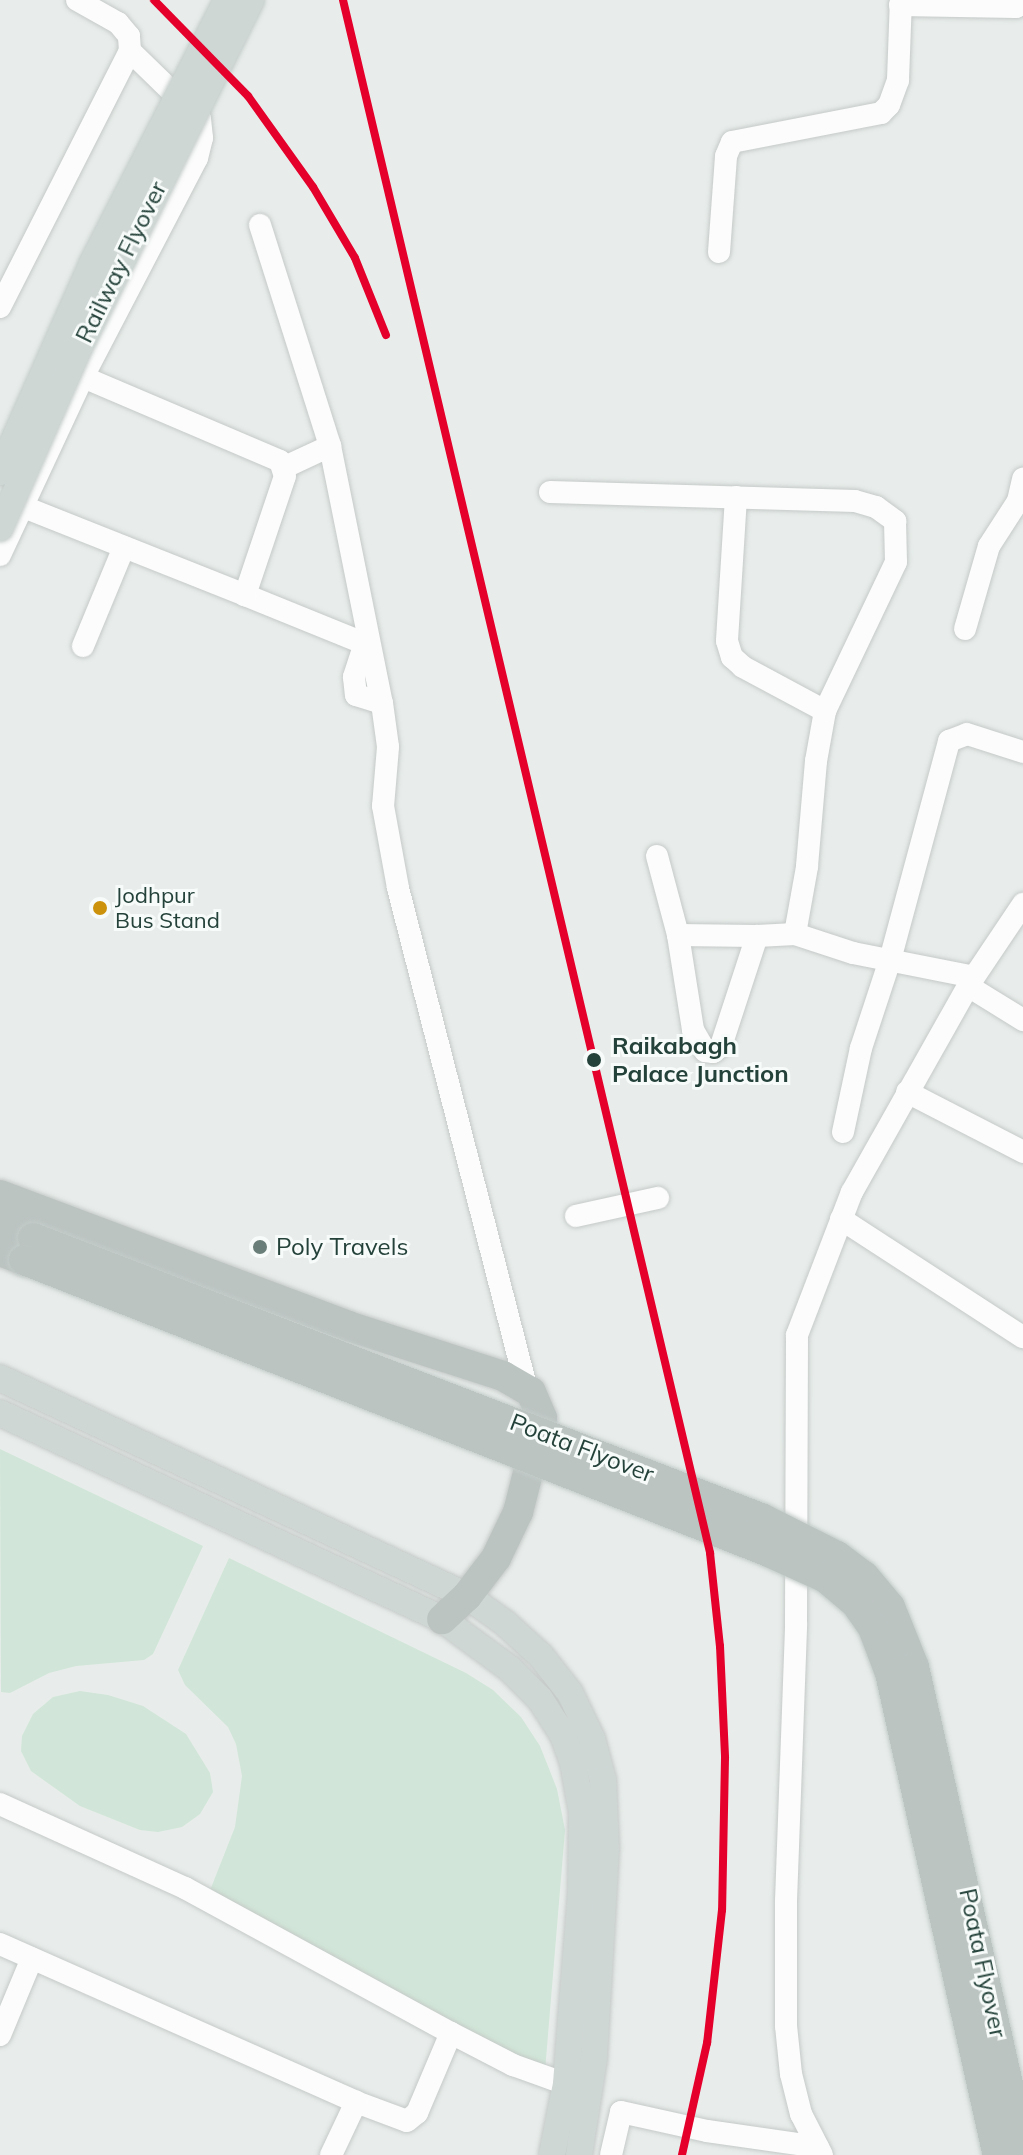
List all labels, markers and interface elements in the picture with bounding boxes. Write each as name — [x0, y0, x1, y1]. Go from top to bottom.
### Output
street label: Railway Flyover — [69, 177, 173, 347]
place label: Jodhpur Bus Stand — [115, 882, 220, 934]
marker: Jodhpur Bus Stand — [92, 900, 108, 916]
place label: Raikabagh Palace Junction — [612, 1032, 789, 1088]
marker: Raikabagh Palace Junction — [583, 1049, 605, 1071]
place label: Poly Travels — [276, 1233, 408, 1261]
marker: Poly Travels — [251, 1238, 269, 1256]
street label: Poata Flyover — [506, 1407, 658, 1489]
street label: Poata Flyover — [953, 1886, 1013, 2040]

